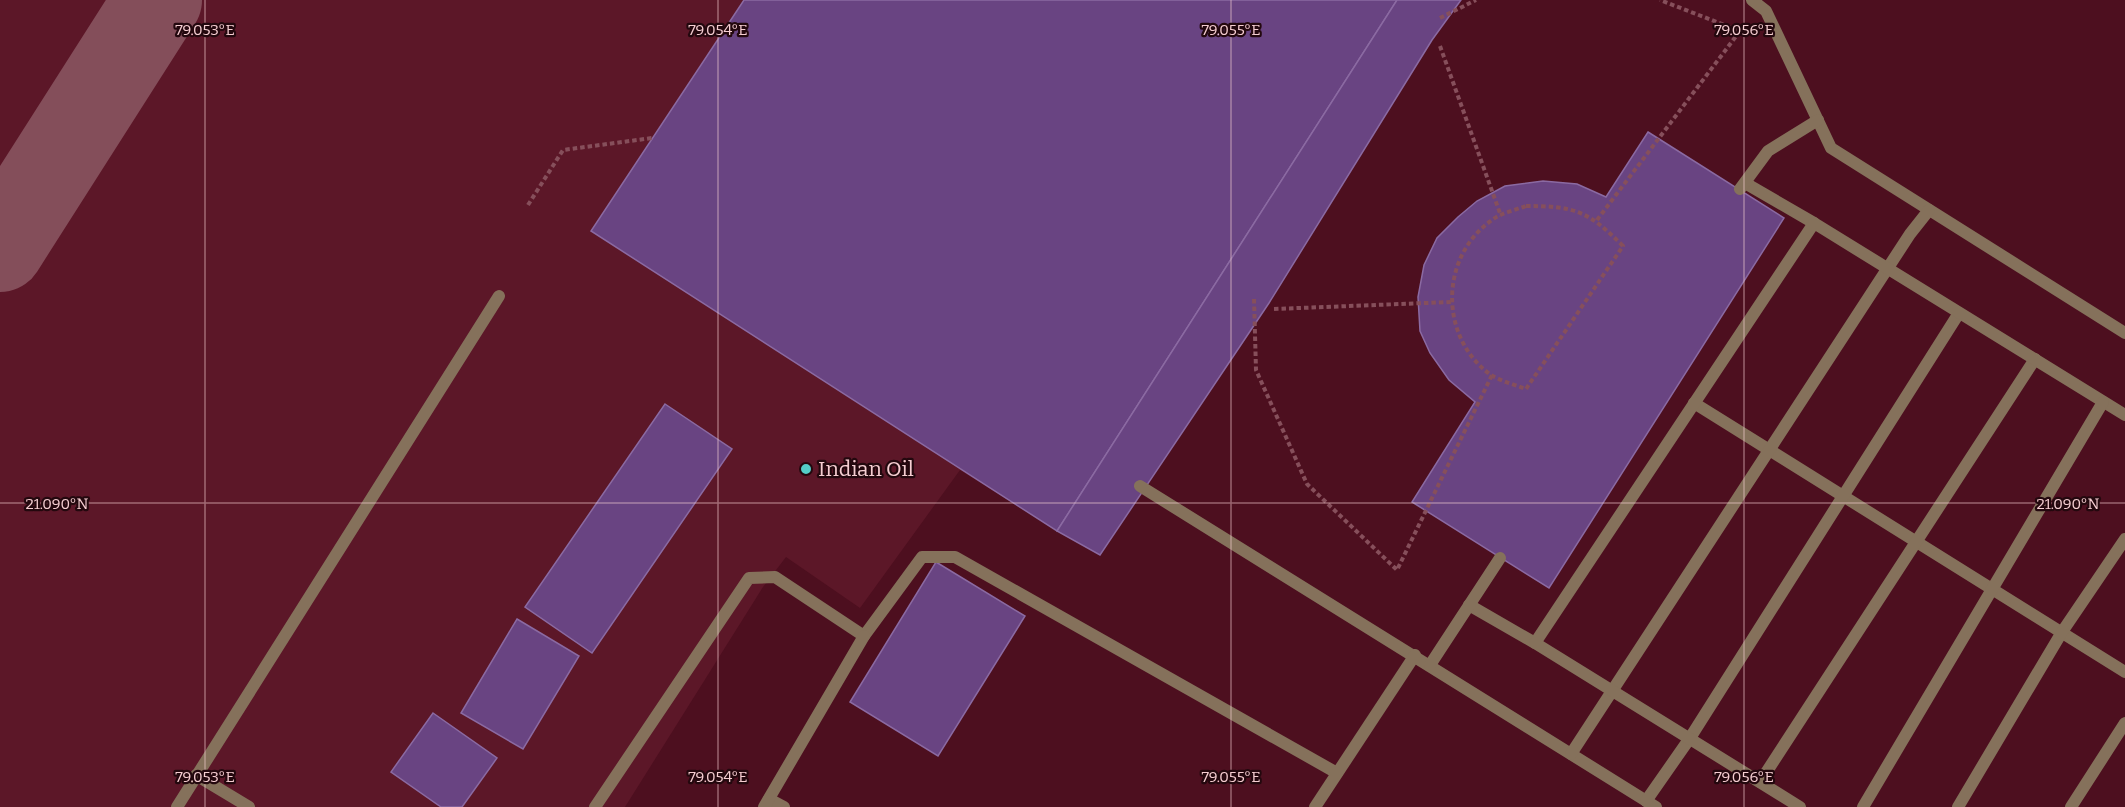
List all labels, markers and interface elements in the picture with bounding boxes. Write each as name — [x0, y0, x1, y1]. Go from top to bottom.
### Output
text: 79.053°E — [175, 21, 235, 39]
text: 79.054°E — [688, 21, 748, 39]
text: 79.055°E — [1202, 21, 1260, 39]
text: 79.056°E — [1714, 21, 1774, 39]
place label: Indian Oil — [818, 456, 914, 482]
marker: Indian Oil — [799, 462, 813, 476]
text: 21.090°N — [26, 495, 89, 513]
text: 21.090°N — [2037, 495, 2100, 513]
text: 79.053°E — [175, 768, 235, 786]
text: 79.054°E — [688, 768, 748, 786]
text: 79.055°E — [1202, 768, 1260, 786]
text: 79.056°E — [1714, 768, 1774, 786]

